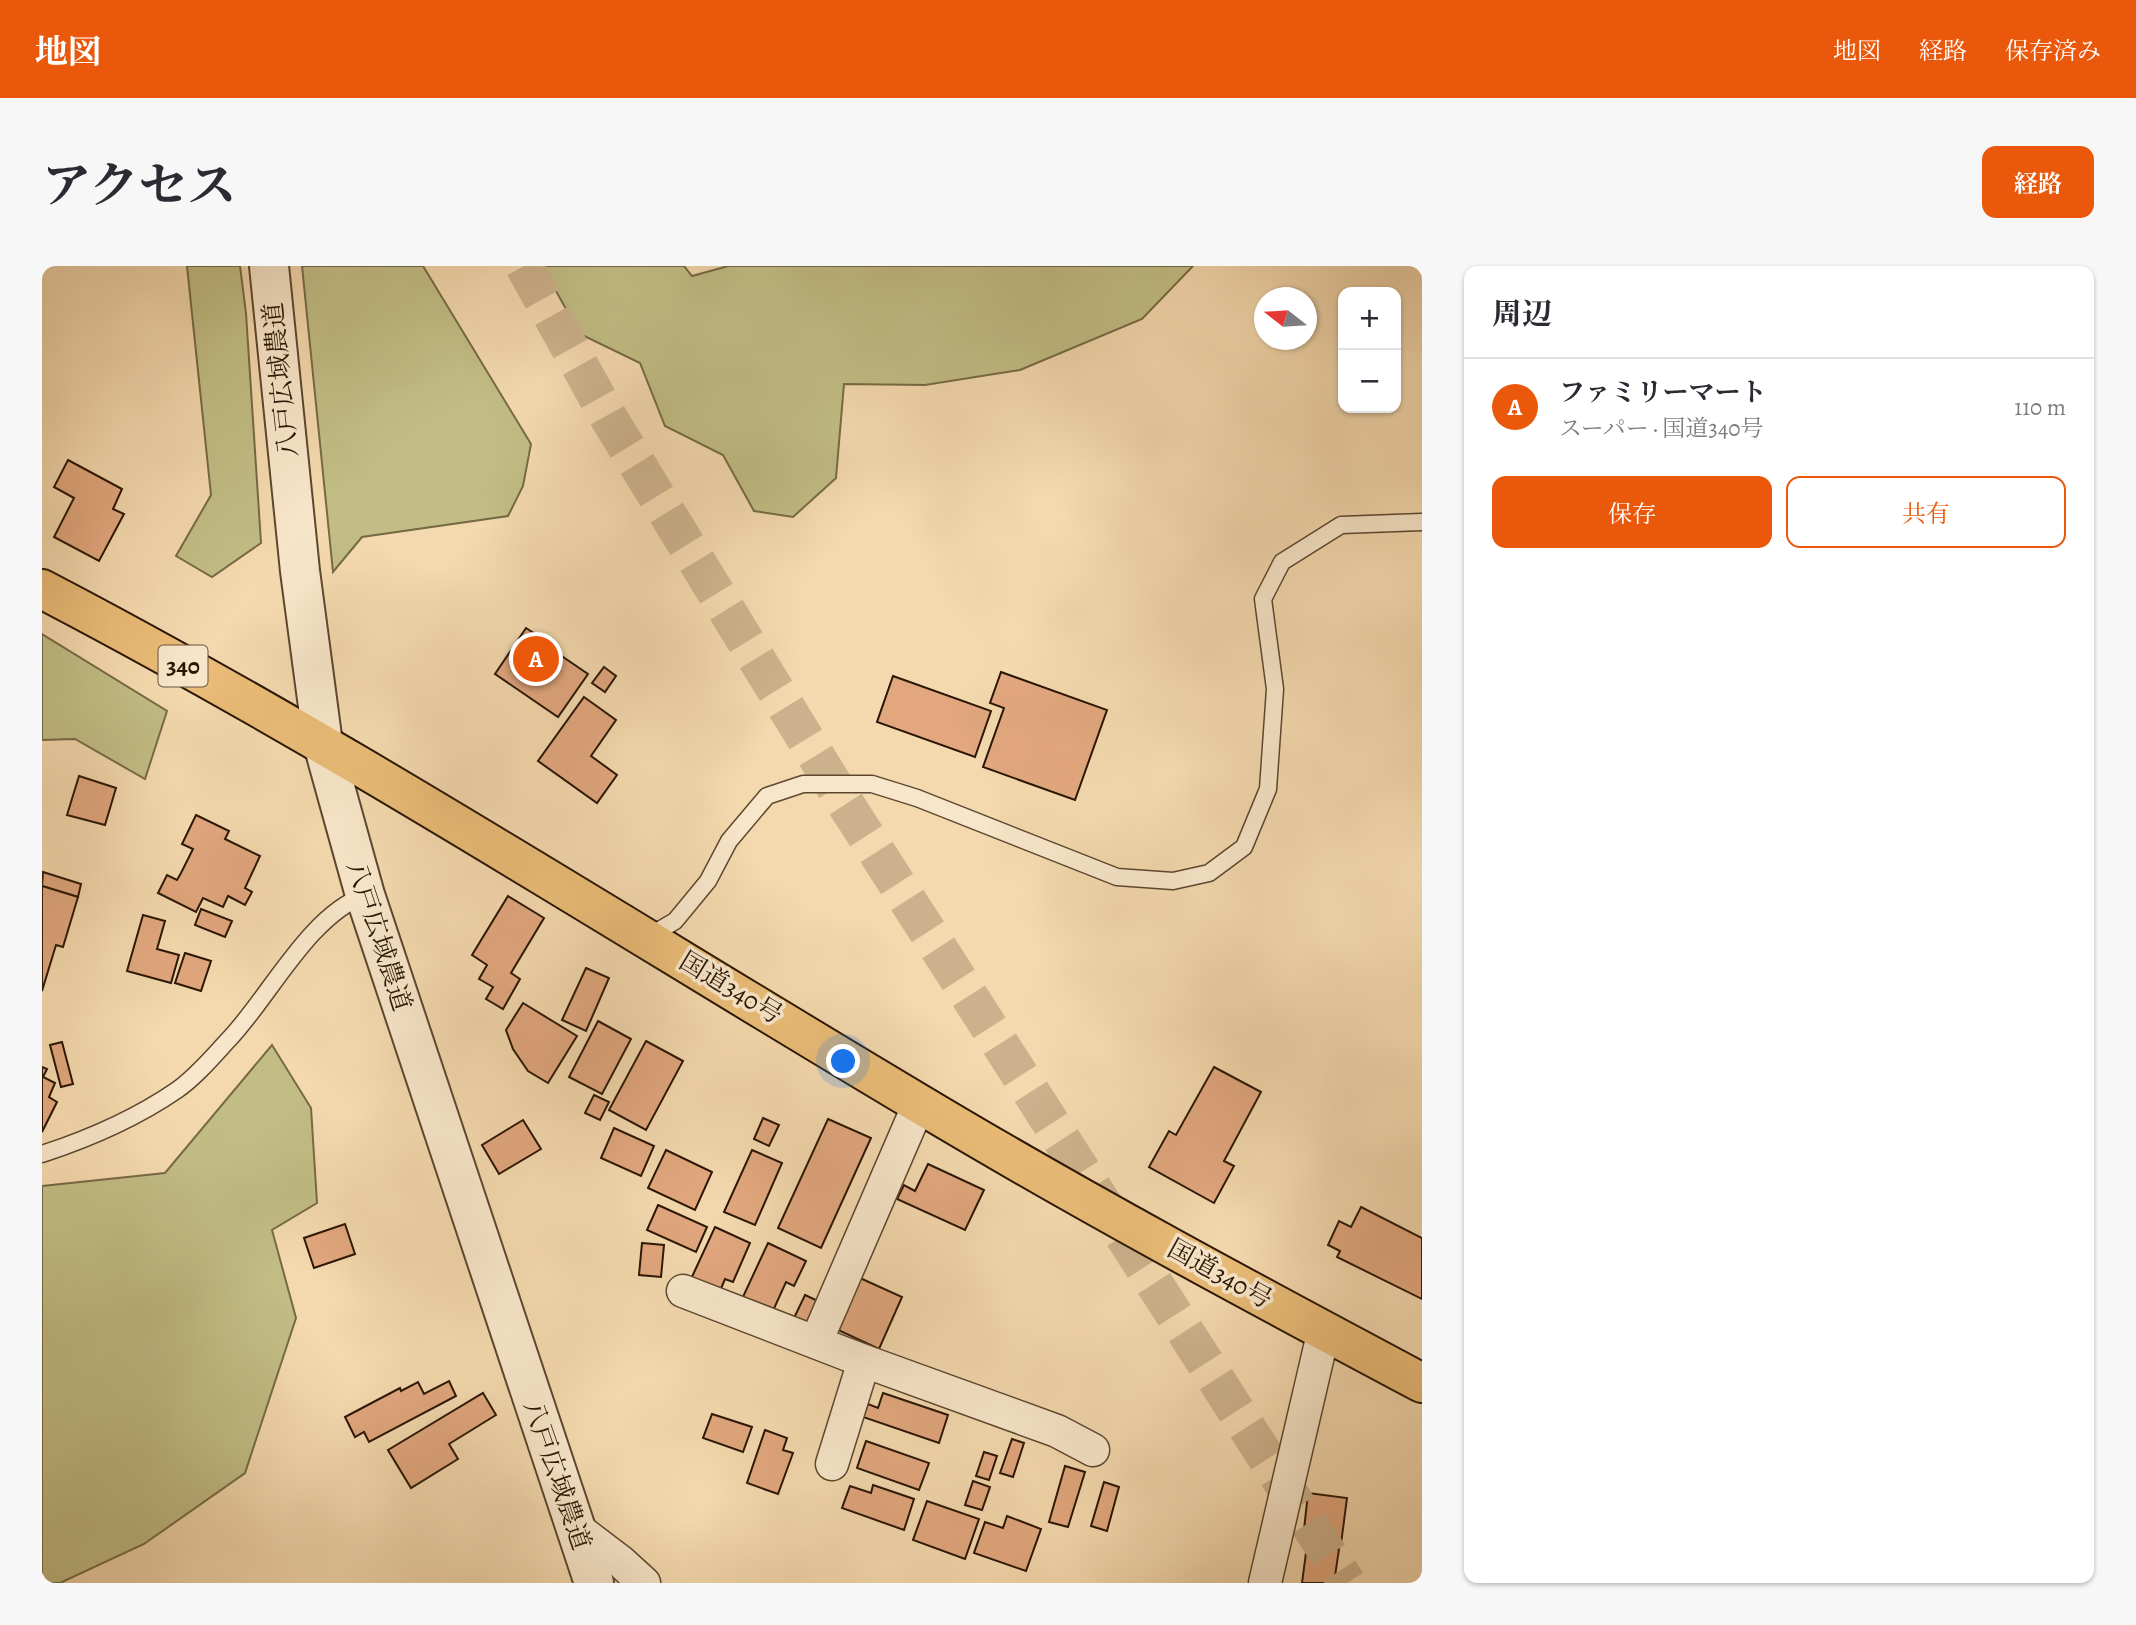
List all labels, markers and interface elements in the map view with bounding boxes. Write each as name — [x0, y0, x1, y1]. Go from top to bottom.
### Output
text: 地図 — [35, 29, 101, 74]
text: 地図 — [1833, 35, 1881, 67]
text: 経路 — [1919, 35, 1967, 67]
text: 保存済み — [2005, 35, 2101, 67]
button: 経路 — [1982, 146, 2094, 218]
text: アクセス — [42, 152, 237, 219]
north arrow — [1254, 287, 1317, 350]
map controls — [1338, 287, 1401, 413]
button: + — [1338, 287, 1401, 350]
text: 周辺 — [1492, 294, 1552, 334]
street label: 八戸広域農道 — [255, 301, 307, 459]
button: − — [1338, 350, 1401, 413]
text: ファミリーマート — [1559, 375, 1766, 410]
text: A — [1508, 392, 1522, 423]
text: 110 m — [2014, 392, 2066, 423]
text: スーパー · 国道340号 — [1559, 413, 1764, 444]
button: 保存 — [1492, 476, 1772, 548]
button: 共有 — [1786, 476, 2066, 548]
pin: A — [513, 633, 559, 685]
road number: 340 — [158, 646, 208, 687]
street label: 八戸広域農道 — [338, 856, 420, 1016]
street label: 国道340号 — [673, 944, 789, 1032]
your location — [826, 1044, 860, 1078]
street label: 国道340号 — [1161, 1231, 1279, 1317]
street label: 八戸広域農道 — [515, 1396, 599, 1554]

